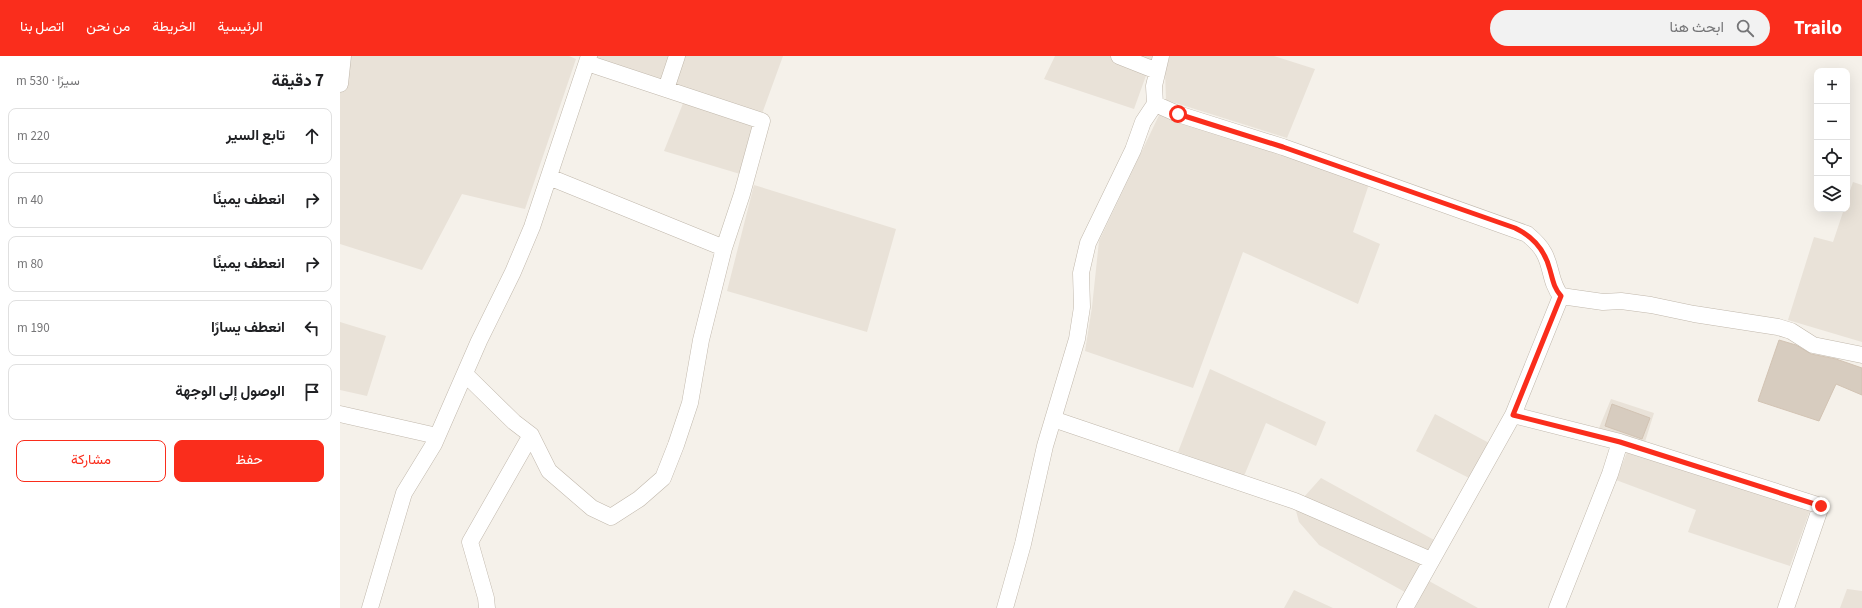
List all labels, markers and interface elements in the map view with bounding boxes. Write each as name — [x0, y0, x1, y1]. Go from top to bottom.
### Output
search box — [1490, 10, 1770, 46]
text: Trailo — [1794, 15, 1842, 42]
text: اتصل بنا — [20, 17, 64, 37]
text: من نحن — [86, 17, 130, 37]
text: الخريطة — [152, 17, 196, 37]
text: الرئيسية — [218, 17, 263, 37]
text: ابحث هنا — [1669, 17, 1724, 38]
icon: search — [1734, 17, 1756, 39]
map controls — [1814, 68, 1850, 212]
button: + — [1814, 68, 1850, 104]
text: 7 دقيقة — [272, 69, 324, 93]
text: سيرًا · 530 m — [16, 72, 80, 90]
button: − — [1814, 104, 1850, 140]
route start — [1169, 105, 1187, 123]
text: تابع السير — [226, 125, 285, 146]
icon: ahead — [301, 125, 323, 147]
text: 220 m — [17, 127, 50, 145]
button: locate — [1814, 140, 1850, 176]
button: layers — [1814, 176, 1850, 212]
text: انعطف يمينًا — [213, 189, 285, 210]
icon: right — [301, 189, 323, 211]
text: 40 m — [17, 191, 43, 209]
text: انعطف يمينًا — [213, 253, 285, 274]
icon: right — [301, 253, 323, 275]
text: 80 m — [17, 255, 43, 273]
text: انعطف يسارًا — [211, 317, 285, 338]
icon: left — [301, 317, 323, 339]
text: 190 m — [17, 319, 50, 337]
text: الوصول إلى الوجهة — [175, 381, 285, 402]
icon: arrive — [301, 381, 323, 403]
button: مشاركة — [16, 440, 166, 482]
button: حفظ — [174, 440, 324, 482]
route end — [1812, 497, 1830, 515]

